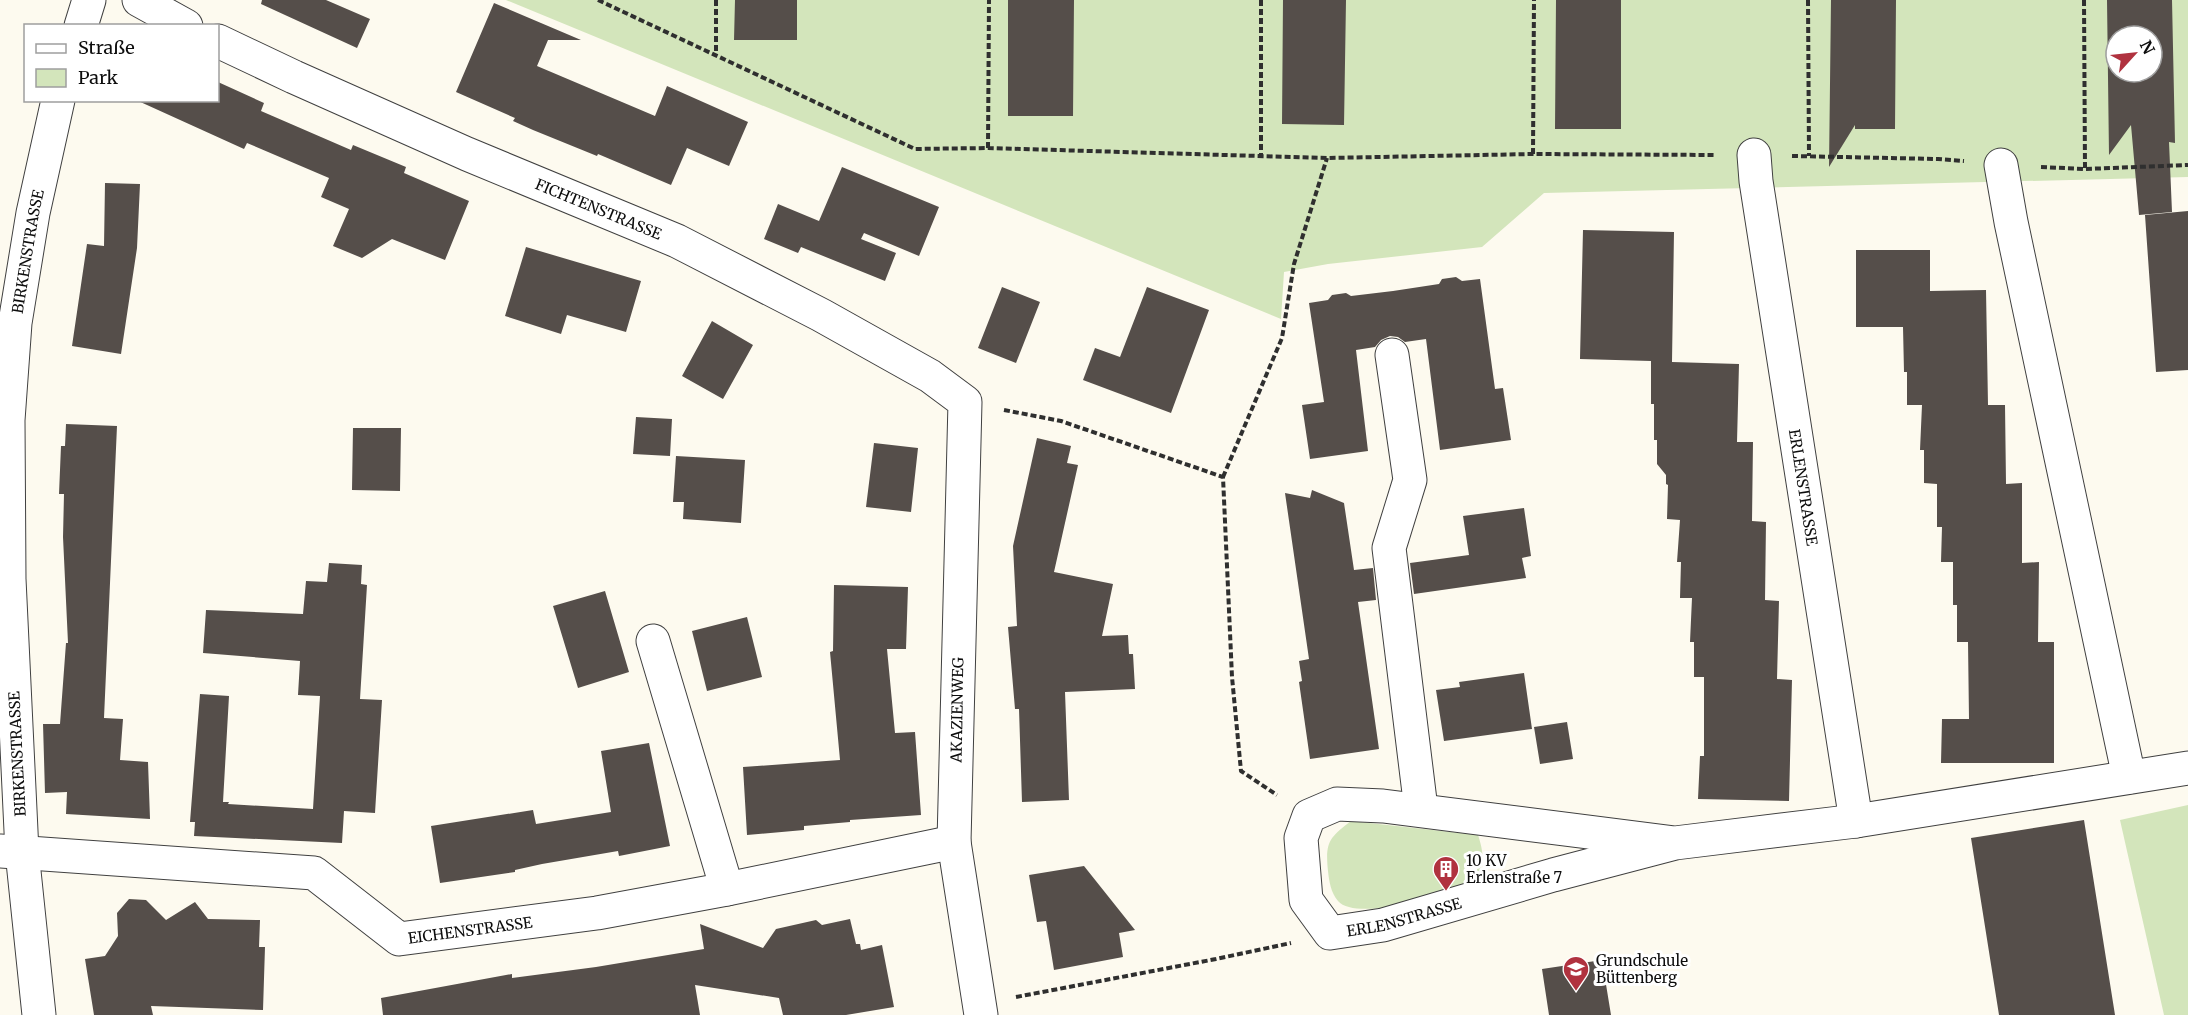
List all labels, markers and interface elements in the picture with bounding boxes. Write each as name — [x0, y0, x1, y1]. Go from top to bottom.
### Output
legend — [24, 24, 219, 102]
north arrow — [2104, 24, 2164, 84]
text: Straße — [78, 36, 135, 59]
text: N — [2136, 37, 2159, 58]
text: Park — [78, 66, 119, 89]
street label: FICHTENSTRASSE — [533, 174, 665, 243]
street label: BIRKENSTRASSE — [7, 187, 48, 315]
street label: ERLENSTRASSE — [1785, 428, 1822, 547]
street label: AKAZIENWEG — [947, 657, 967, 764]
street label: BIRKENSTRASSE — [4, 690, 30, 817]
place label: 10 KV Erlenstraße 7 — [1466, 851, 1563, 887]
building icon: 10 KV Erlenstraße 7 — [1431, 854, 1461, 892]
street label: ERLENSTRASSE — [1345, 893, 1464, 940]
street label: EICHENSTRASSE — [407, 912, 534, 947]
place label: Grundschule Büttenberg — [1596, 951, 1688, 987]
school or university icon: Grundschule Büttenberg — [1561, 954, 1591, 992]

